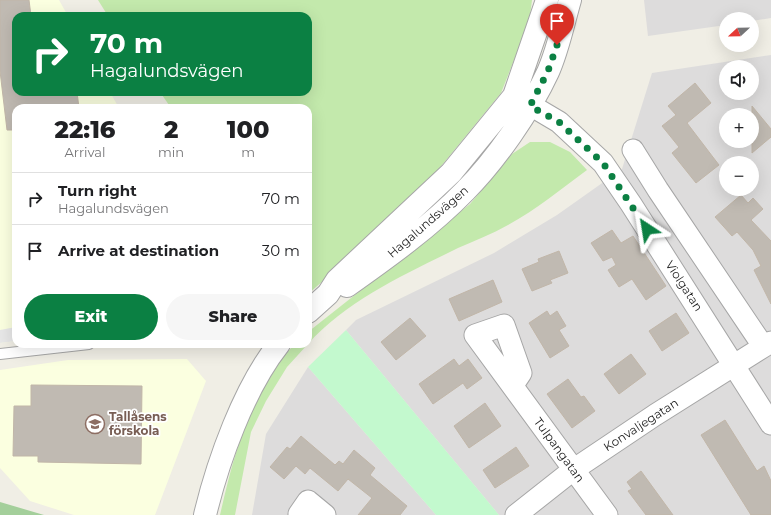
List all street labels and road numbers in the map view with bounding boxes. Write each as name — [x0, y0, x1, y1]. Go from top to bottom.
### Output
street label: Hagalundsvägen — [384, 182, 471, 261]
street label: Violgatan — [663, 258, 706, 314]
street label: Konvaljegatan — [601, 395, 681, 454]
street label: Tulpangatan — [531, 414, 588, 485]

